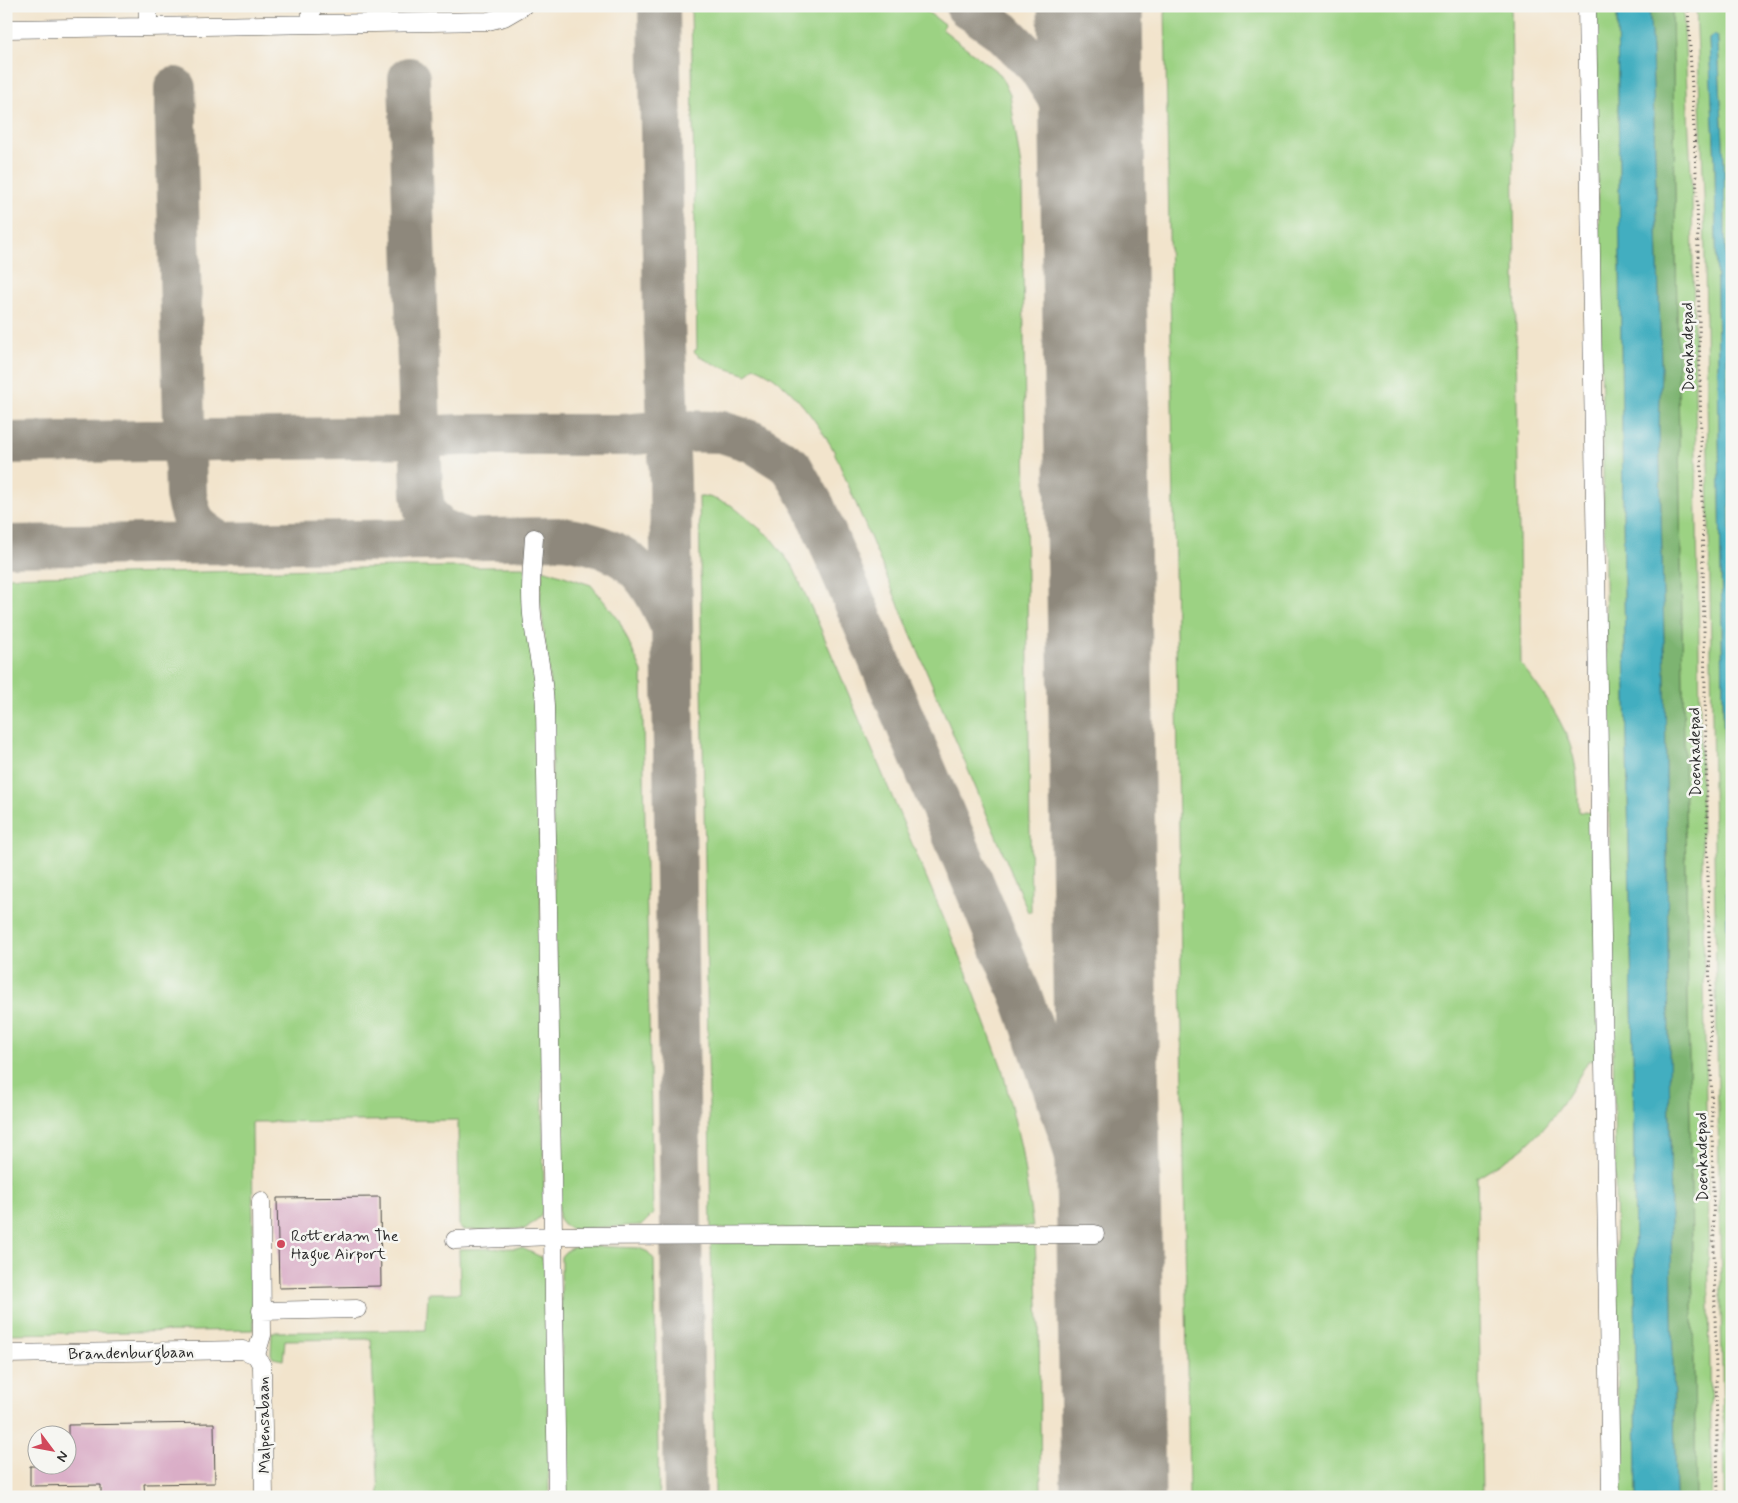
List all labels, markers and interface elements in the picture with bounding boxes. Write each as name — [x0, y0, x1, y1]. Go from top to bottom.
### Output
street label: Doenkadepad — [1677, 302, 1700, 392]
street label: Doenkadepad — [1684, 707, 1707, 797]
street label: Doenkadepad — [1691, 1112, 1714, 1202]
place label: Rotterdam The Hague Airport — [291, 1226, 399, 1266]
marker: Rotterdam The Hague Airport — [275, 1238, 287, 1250]
street label: Brandenburgbaan — [68, 1342, 194, 1366]
street label: Malpensabaan — [253, 1376, 276, 1474]
north arrow — [28, 1426, 78, 1476]
text: N — [52, 1448, 72, 1465]

